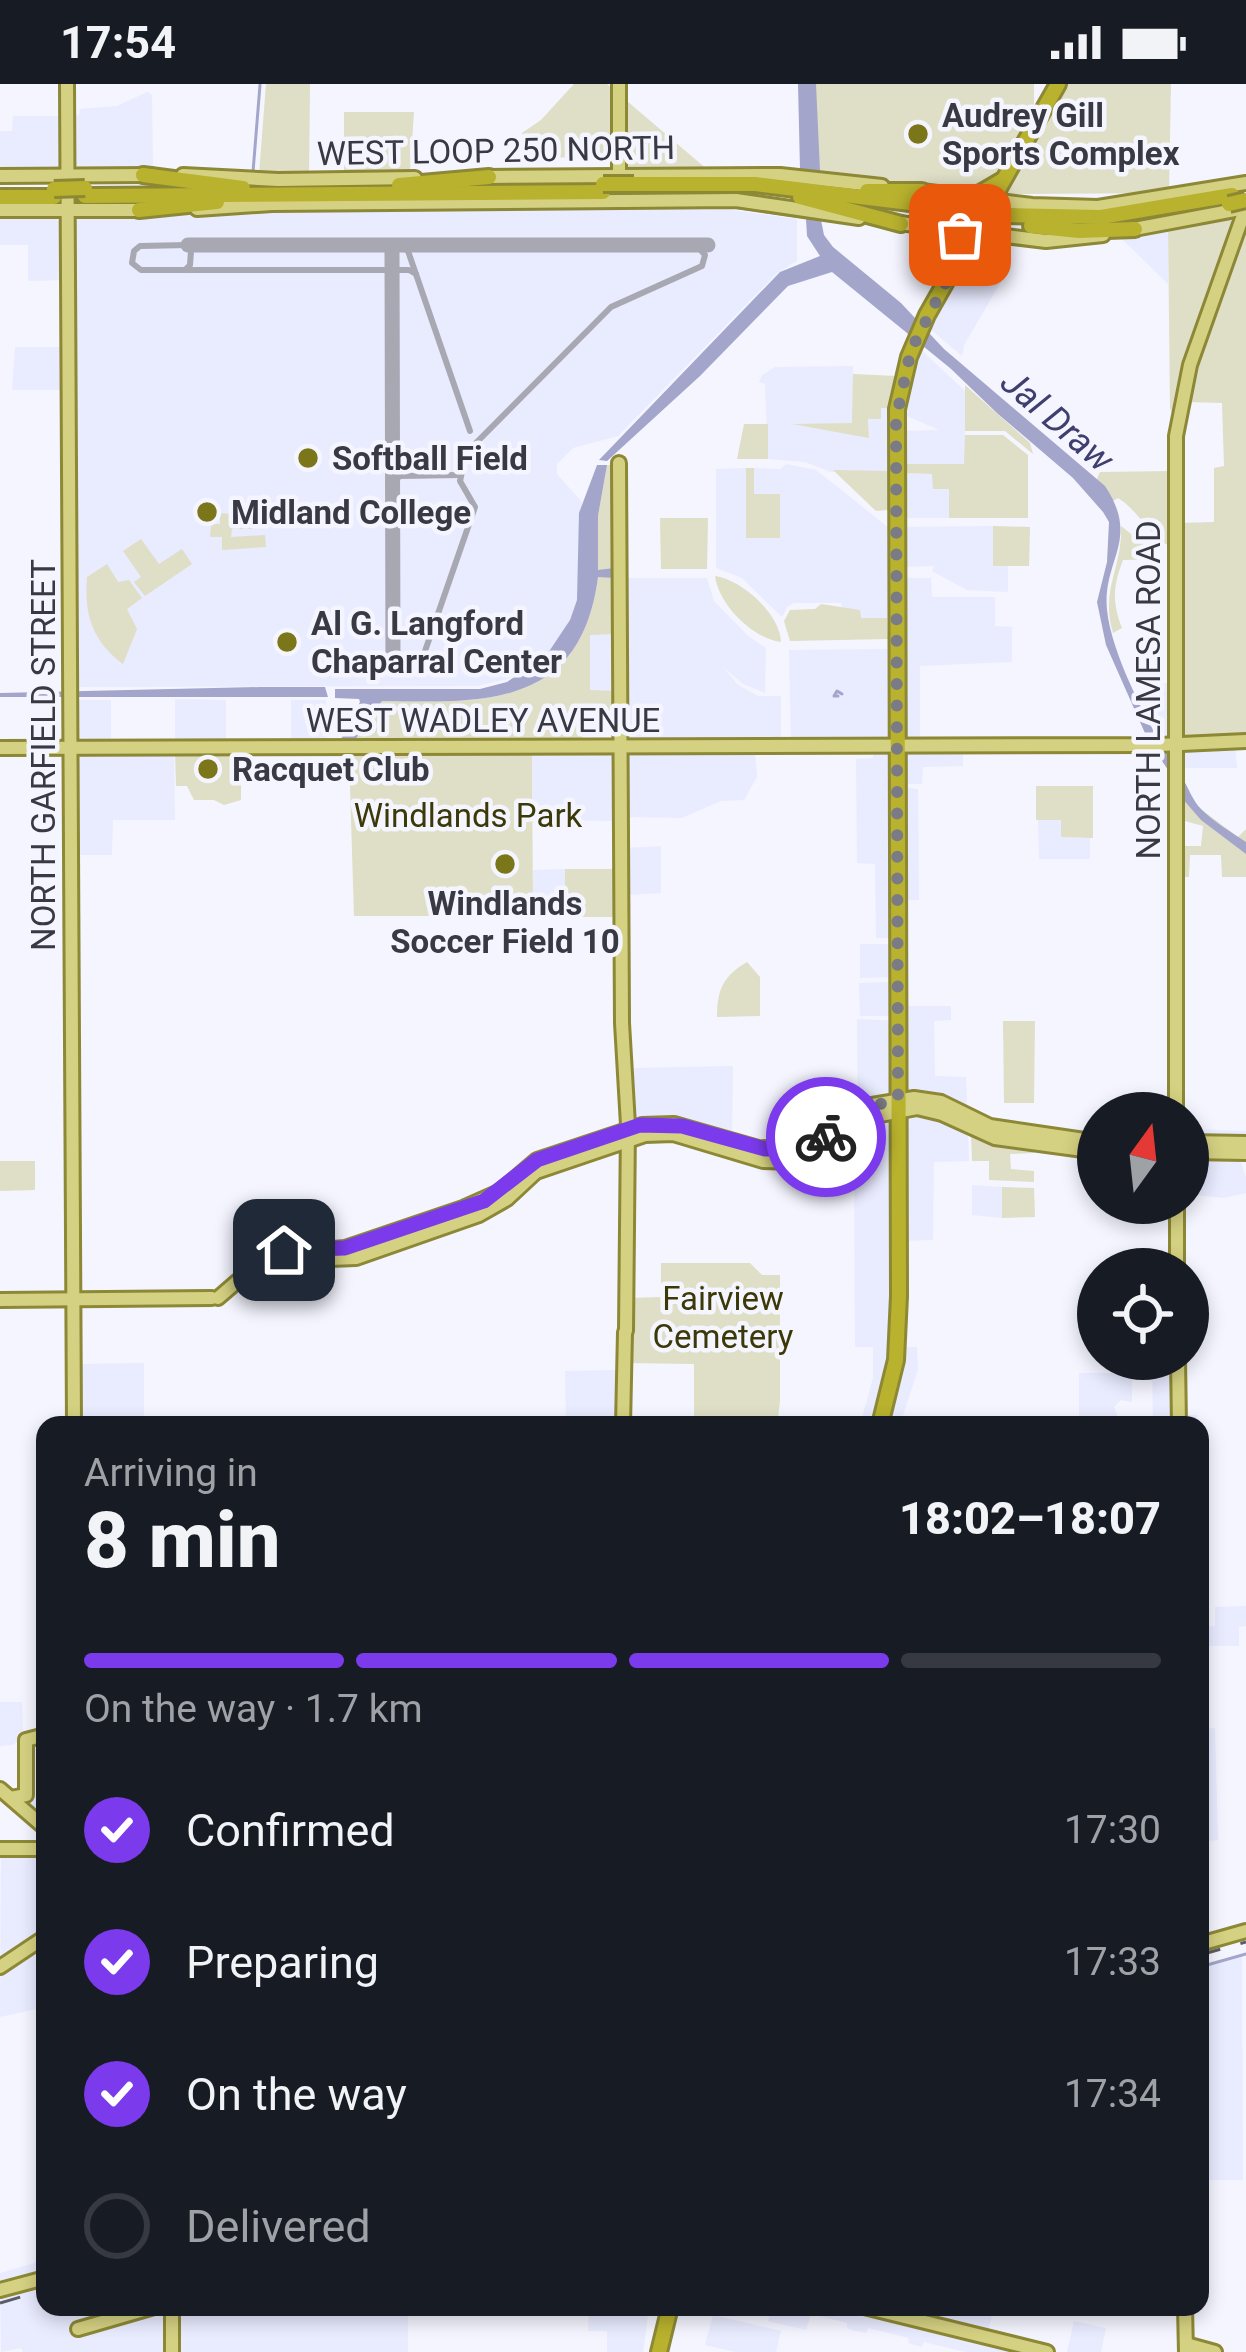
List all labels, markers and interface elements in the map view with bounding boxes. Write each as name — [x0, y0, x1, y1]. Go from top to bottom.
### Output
text: 17:54 — [60, 16, 176, 69]
place label: Audrey Gill Sports Complex — [942, 96, 1180, 173]
marker: Audrey Gill Sports Complex — [905, 121, 931, 147]
street label: WEST LOOP 250 NORTH — [317, 128, 675, 173]
pin — [909, 184, 1011, 286]
icon: bag — [927, 202, 993, 268]
water label: Jal Draw — [993, 361, 1123, 481]
place label: Softball Field — [332, 439, 528, 478]
marker: Softball Field — [295, 445, 321, 471]
place label: Midland College — [231, 493, 471, 532]
marker: Midland College — [194, 499, 220, 525]
street label: NORTH LAMESA ROAD — [1129, 520, 1168, 860]
street label: NORTH GARFIELD STREET — [24, 559, 63, 951]
place label: Al G. Langford Chaparral Center — [311, 604, 562, 681]
marker: Al G. Langford Chaparral Center — [274, 629, 300, 655]
street label: WEST WADLEY AVENUE — [306, 701, 660, 740]
place label: Racquet Club — [232, 750, 430, 789]
marker: Racquet Club — [195, 756, 221, 782]
park label: Windlands Park — [354, 796, 583, 835]
marker: Windlands Soccer Field 10 — [492, 851, 518, 877]
place label: Windlands Soccer Field 10 — [390, 884, 620, 961]
courier — [766, 1077, 886, 1197]
north arrow — [1077, 1092, 1209, 1224]
map controls — [1077, 1092, 1209, 1380]
icon: bike — [793, 1104, 859, 1170]
pin — [233, 1199, 335, 1301]
icon: home — [251, 1217, 317, 1283]
button: locate — [1077, 1248, 1209, 1380]
park label: Fairview Cemetery — [653, 1279, 794, 1356]
text: Arriving in — [84, 1450, 258, 1496]
text: 18:02–18:07 — [899, 1492, 1161, 1545]
text: 8 min — [84, 1495, 281, 1586]
text: On the way · 1.7 km — [84, 1686, 423, 1732]
icon: check — [84, 1797, 150, 1863]
text: Confirmed — [186, 1804, 395, 1857]
text: 17:30 — [1064, 1807, 1161, 1853]
icon: check — [84, 1929, 150, 1995]
text: Preparing — [186, 1936, 379, 1989]
text: 17:33 — [1064, 1939, 1161, 1985]
icon: check — [84, 2061, 150, 2127]
text: On the way — [186, 2068, 407, 2121]
text: 17:34 — [1064, 2071, 1161, 2117]
text: Delivered — [186, 2200, 371, 2253]

